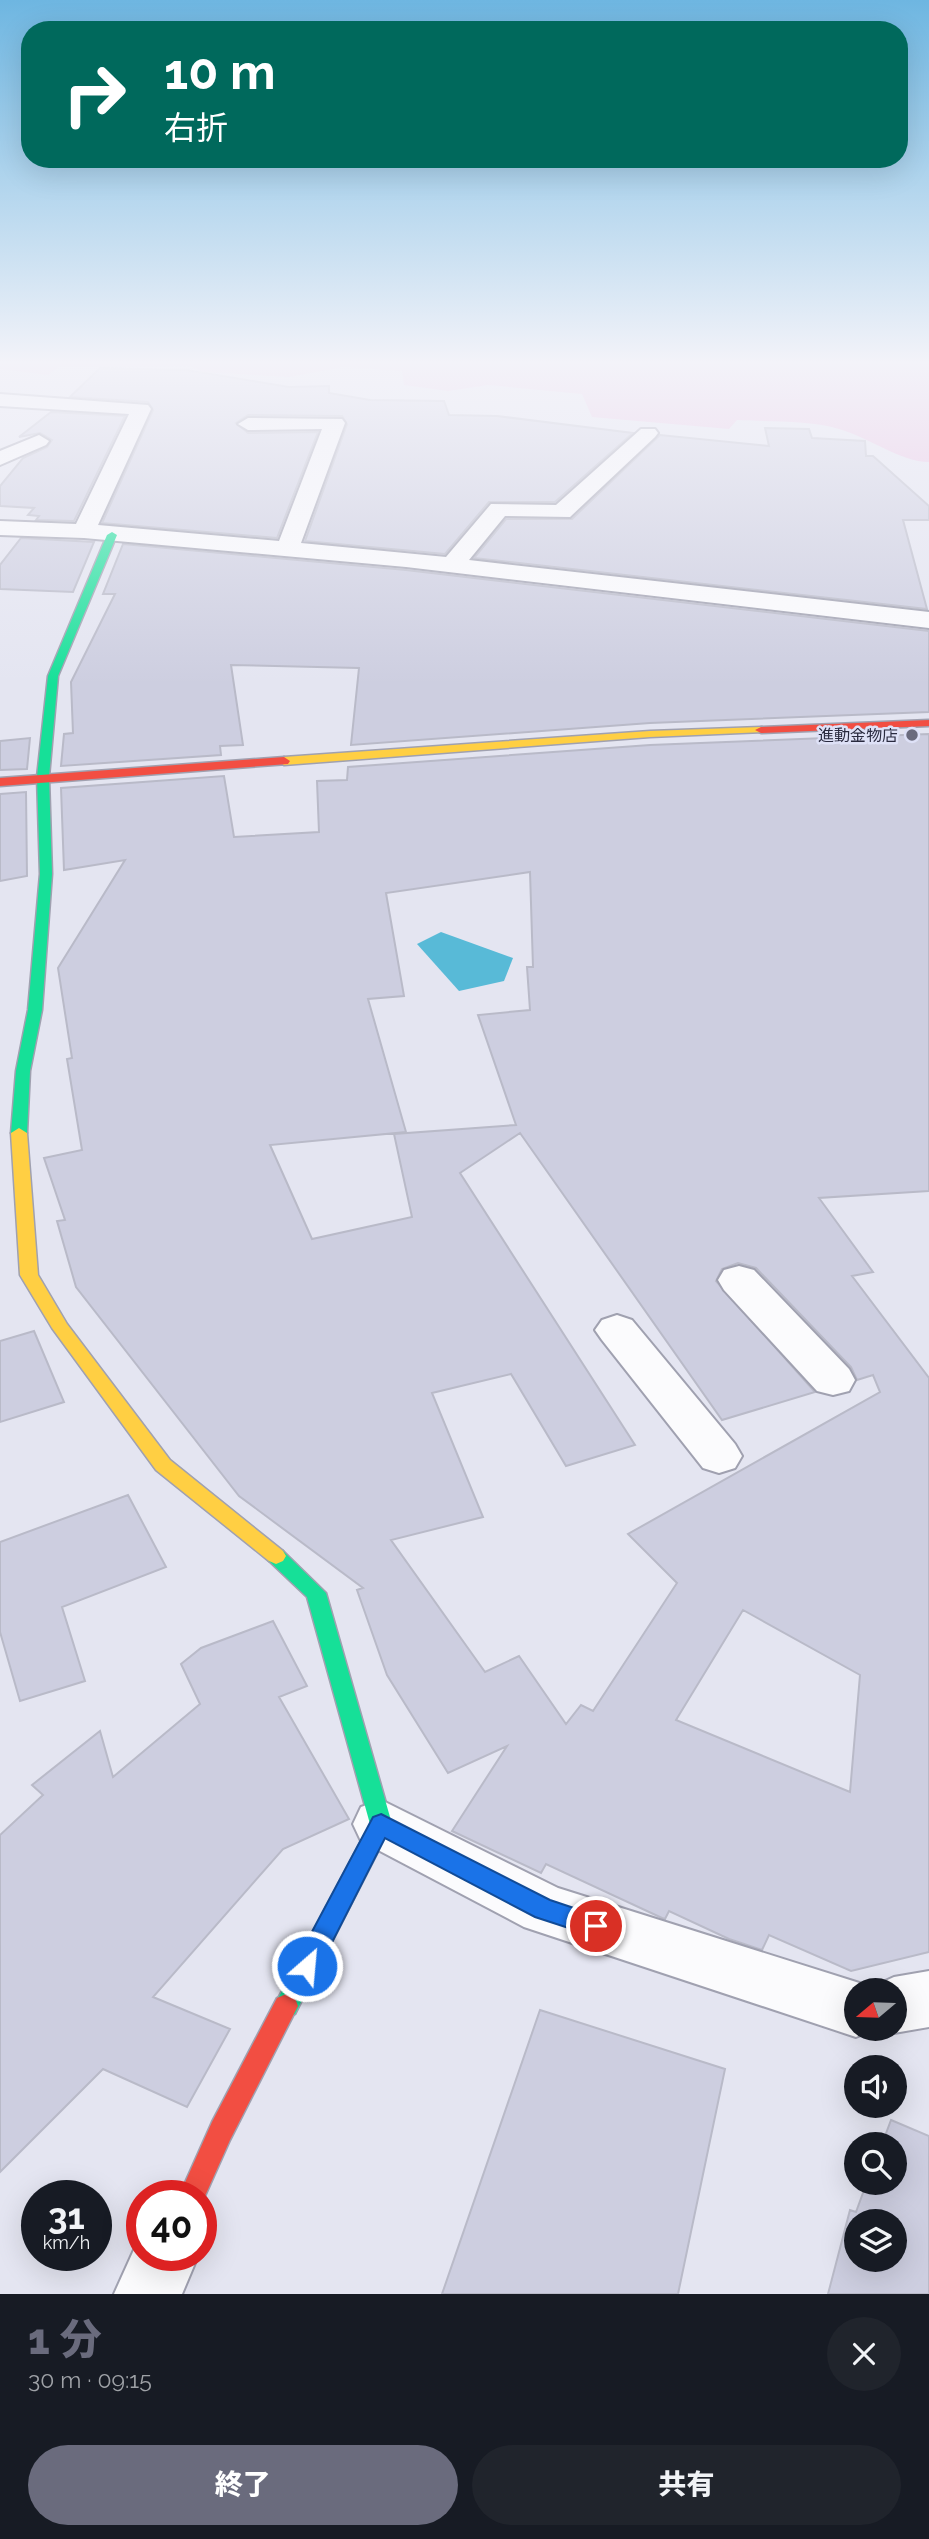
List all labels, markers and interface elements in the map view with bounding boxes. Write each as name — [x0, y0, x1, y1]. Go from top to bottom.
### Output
text: 10 m — [164, 43, 276, 100]
icon: right — [49, 49, 140, 140]
text: 右折 — [164, 109, 228, 146]
place label: 進動金物店 — [818, 726, 898, 745]
marker: 進動金物店 — [904, 727, 920, 743]
pin — [566, 1896, 626, 1956]
icon: arrive — [577, 1907, 615, 1945]
position arrow — [270, 1929, 344, 2003]
north arrow — [844, 1978, 906, 2040]
map controls — [844, 1978, 907, 2272]
button: sound — [844, 2055, 907, 2118]
button: search — [844, 2132, 907, 2195]
speed limit sign: 40 — [126, 2180, 217, 2271]
text: 31 — [48, 2196, 85, 2237]
button: layers — [844, 2209, 907, 2272]
text: km/h — [43, 2232, 90, 2253]
text: 1 分 — [28, 2315, 102, 2364]
button: close — [827, 2317, 901, 2391]
text: 30 m · 09:15 — [28, 2366, 152, 2393]
button: 終了 — [28, 2445, 458, 2525]
button: 共有 — [472, 2445, 901, 2525]

